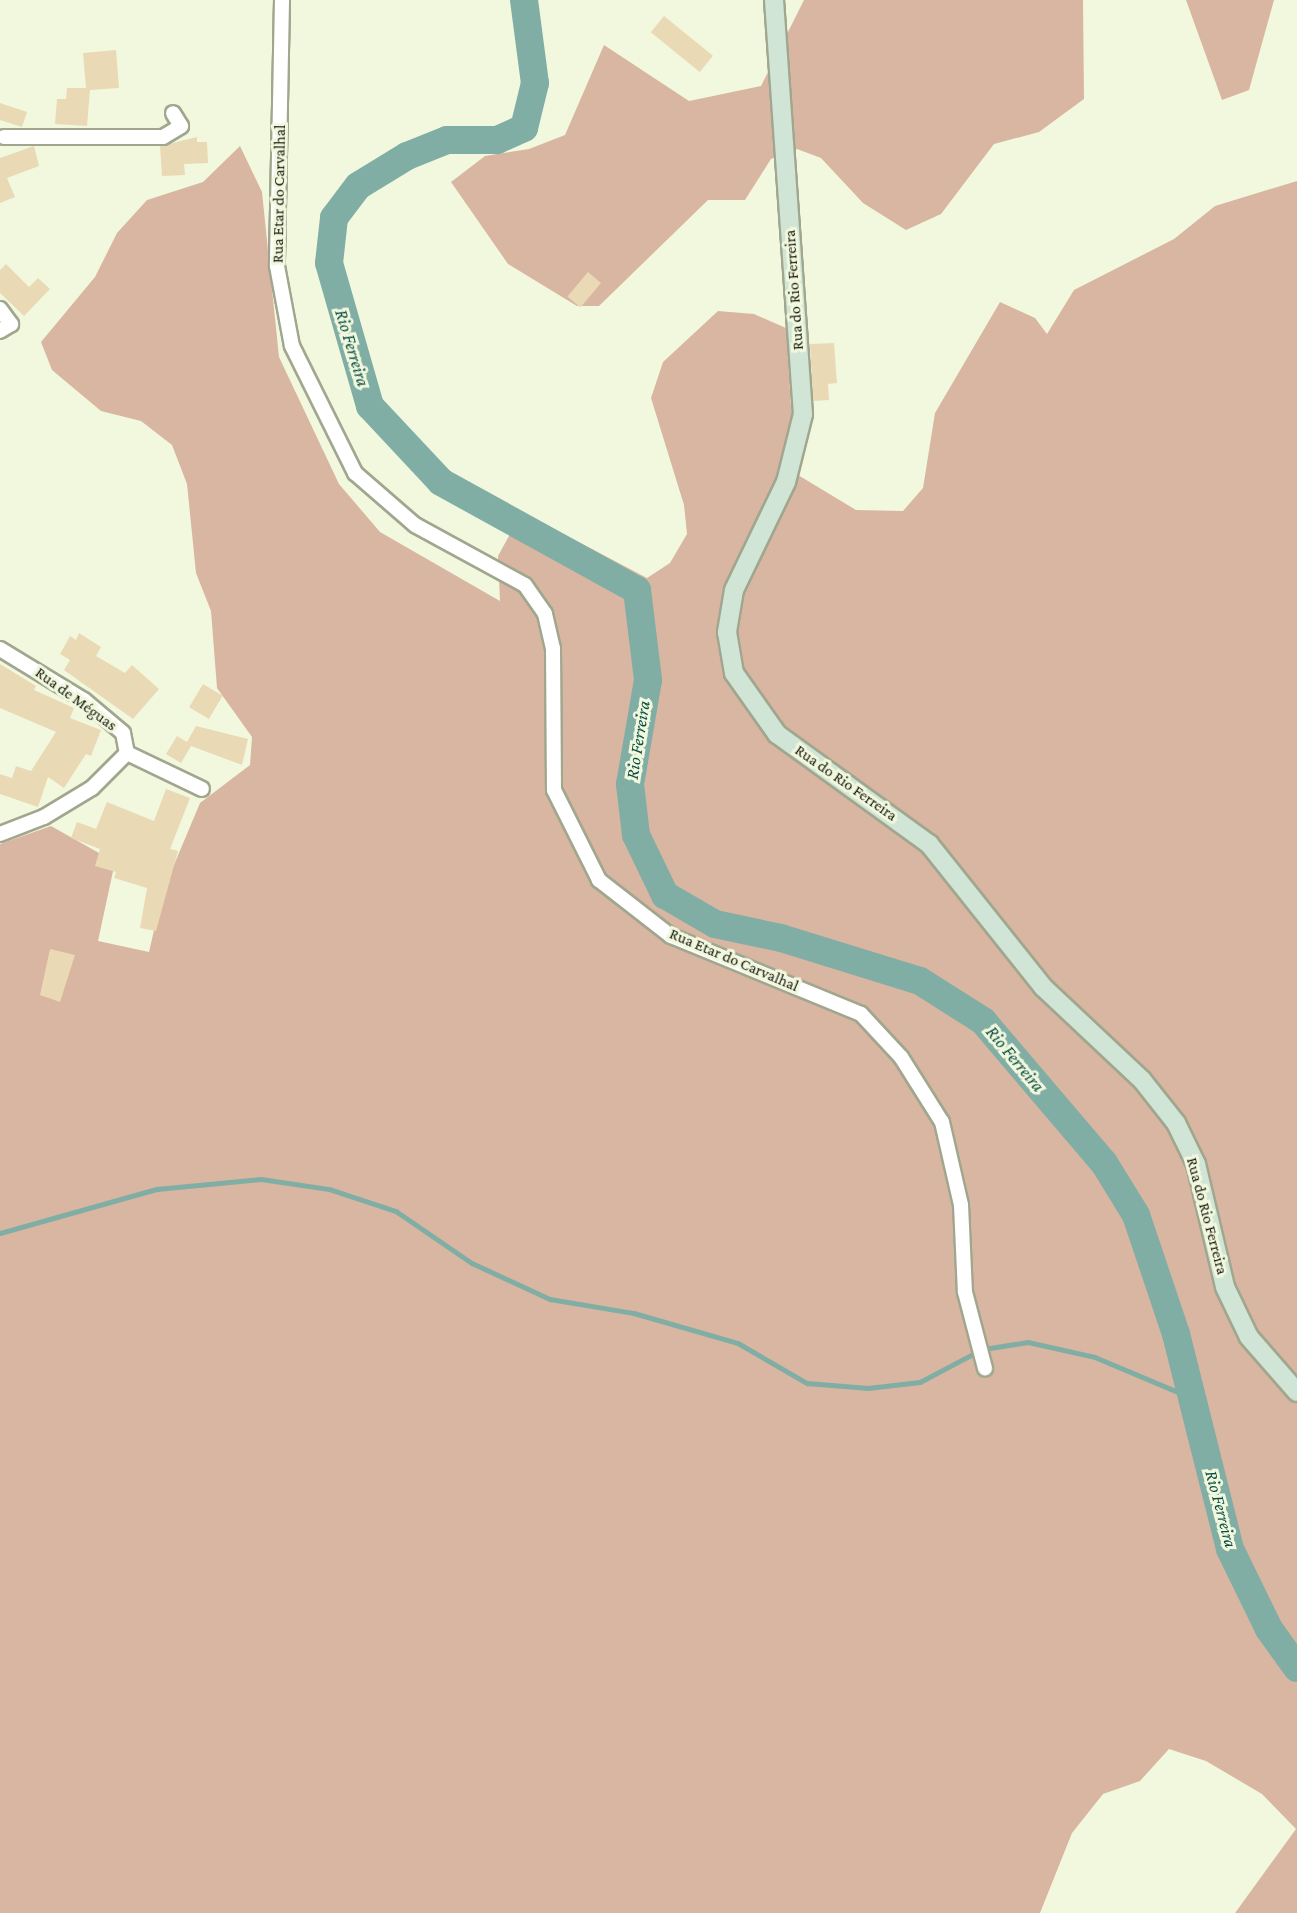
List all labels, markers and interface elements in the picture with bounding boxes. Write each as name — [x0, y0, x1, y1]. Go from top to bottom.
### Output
street label: Rua Etar do Carvalhal — [268, 125, 290, 263]
street label: Rua do Rio Ferreira — [780, 229, 808, 351]
water label: Rio Ferreira — [330, 307, 374, 389]
street label: Rua de Méguas — [31, 663, 121, 735]
water label: Rio Ferreira — [621, 699, 655, 781]
street label: Rua do Rio Ferreira — [791, 741, 901, 825]
street label: Rua Etar do Carvalhal — [667, 924, 801, 996]
water label: Rio Ferreira — [981, 1022, 1049, 1096]
street label: Rua do Rio Ferreira — [1182, 1155, 1232, 1277]
water label: Rio Ferreira — [1200, 1468, 1242, 1550]

